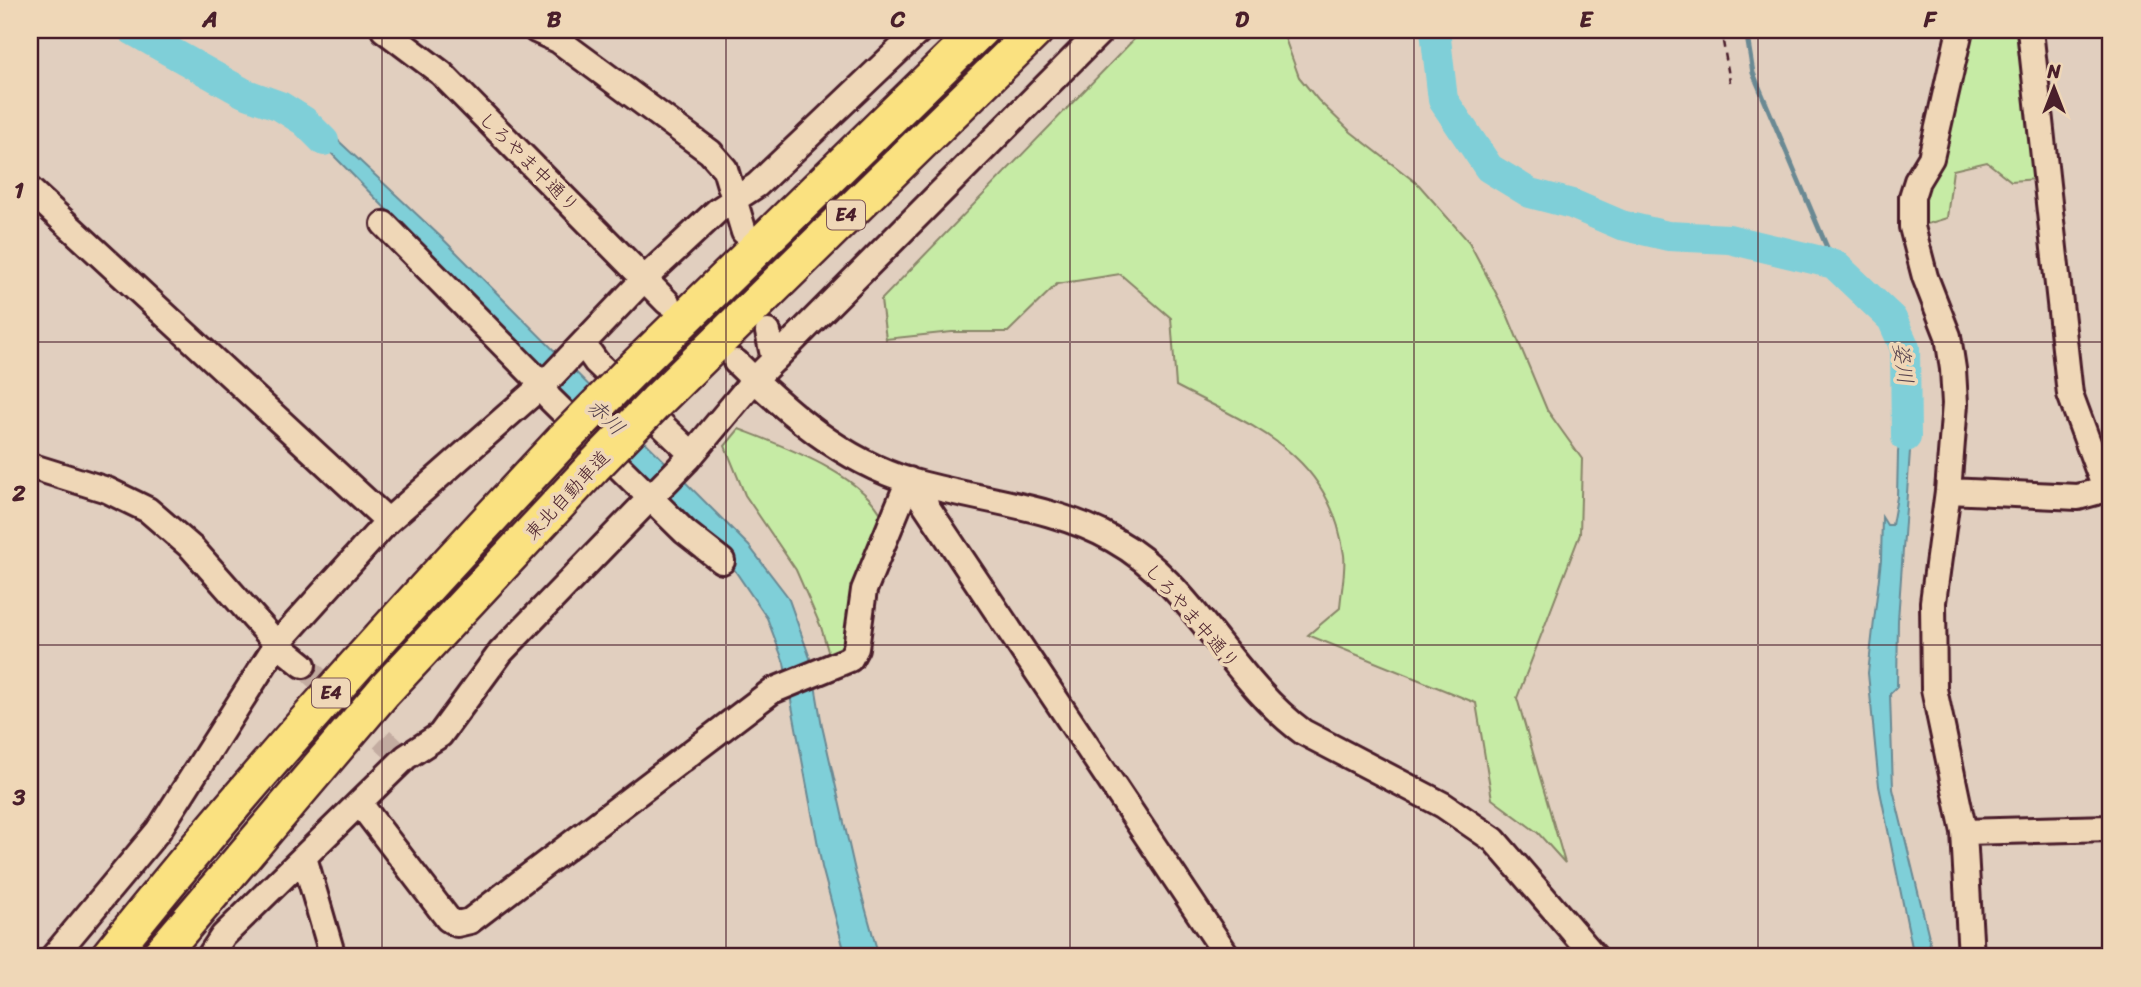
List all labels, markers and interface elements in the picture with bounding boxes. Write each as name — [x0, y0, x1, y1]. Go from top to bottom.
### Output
text: A — [201, 0, 218, 40]
text: B — [547, 0, 562, 40]
text: C — [890, 0, 906, 40]
text: D — [1235, 0, 1250, 40]
text: E — [1580, 0, 1595, 40]
text: F — [1923, 0, 1938, 40]
north arrow — [2018, 52, 2088, 122]
text: N — [2046, 55, 2061, 88]
street label: しろやま中通り — [470, 103, 588, 221]
text: 1 — [14, 170, 24, 211]
road number: E4 — [827, 200, 865, 230]
water label: 姿川 — [1881, 340, 1925, 386]
water label: 赤川 — [578, 389, 634, 445]
street label: 東北自動車道 — [516, 442, 618, 548]
text: 2 — [11, 473, 26, 514]
street label: しろやま中通り — [1136, 555, 1248, 677]
road number: E4 — [312, 678, 350, 708]
text: 3 — [12, 777, 26, 818]

